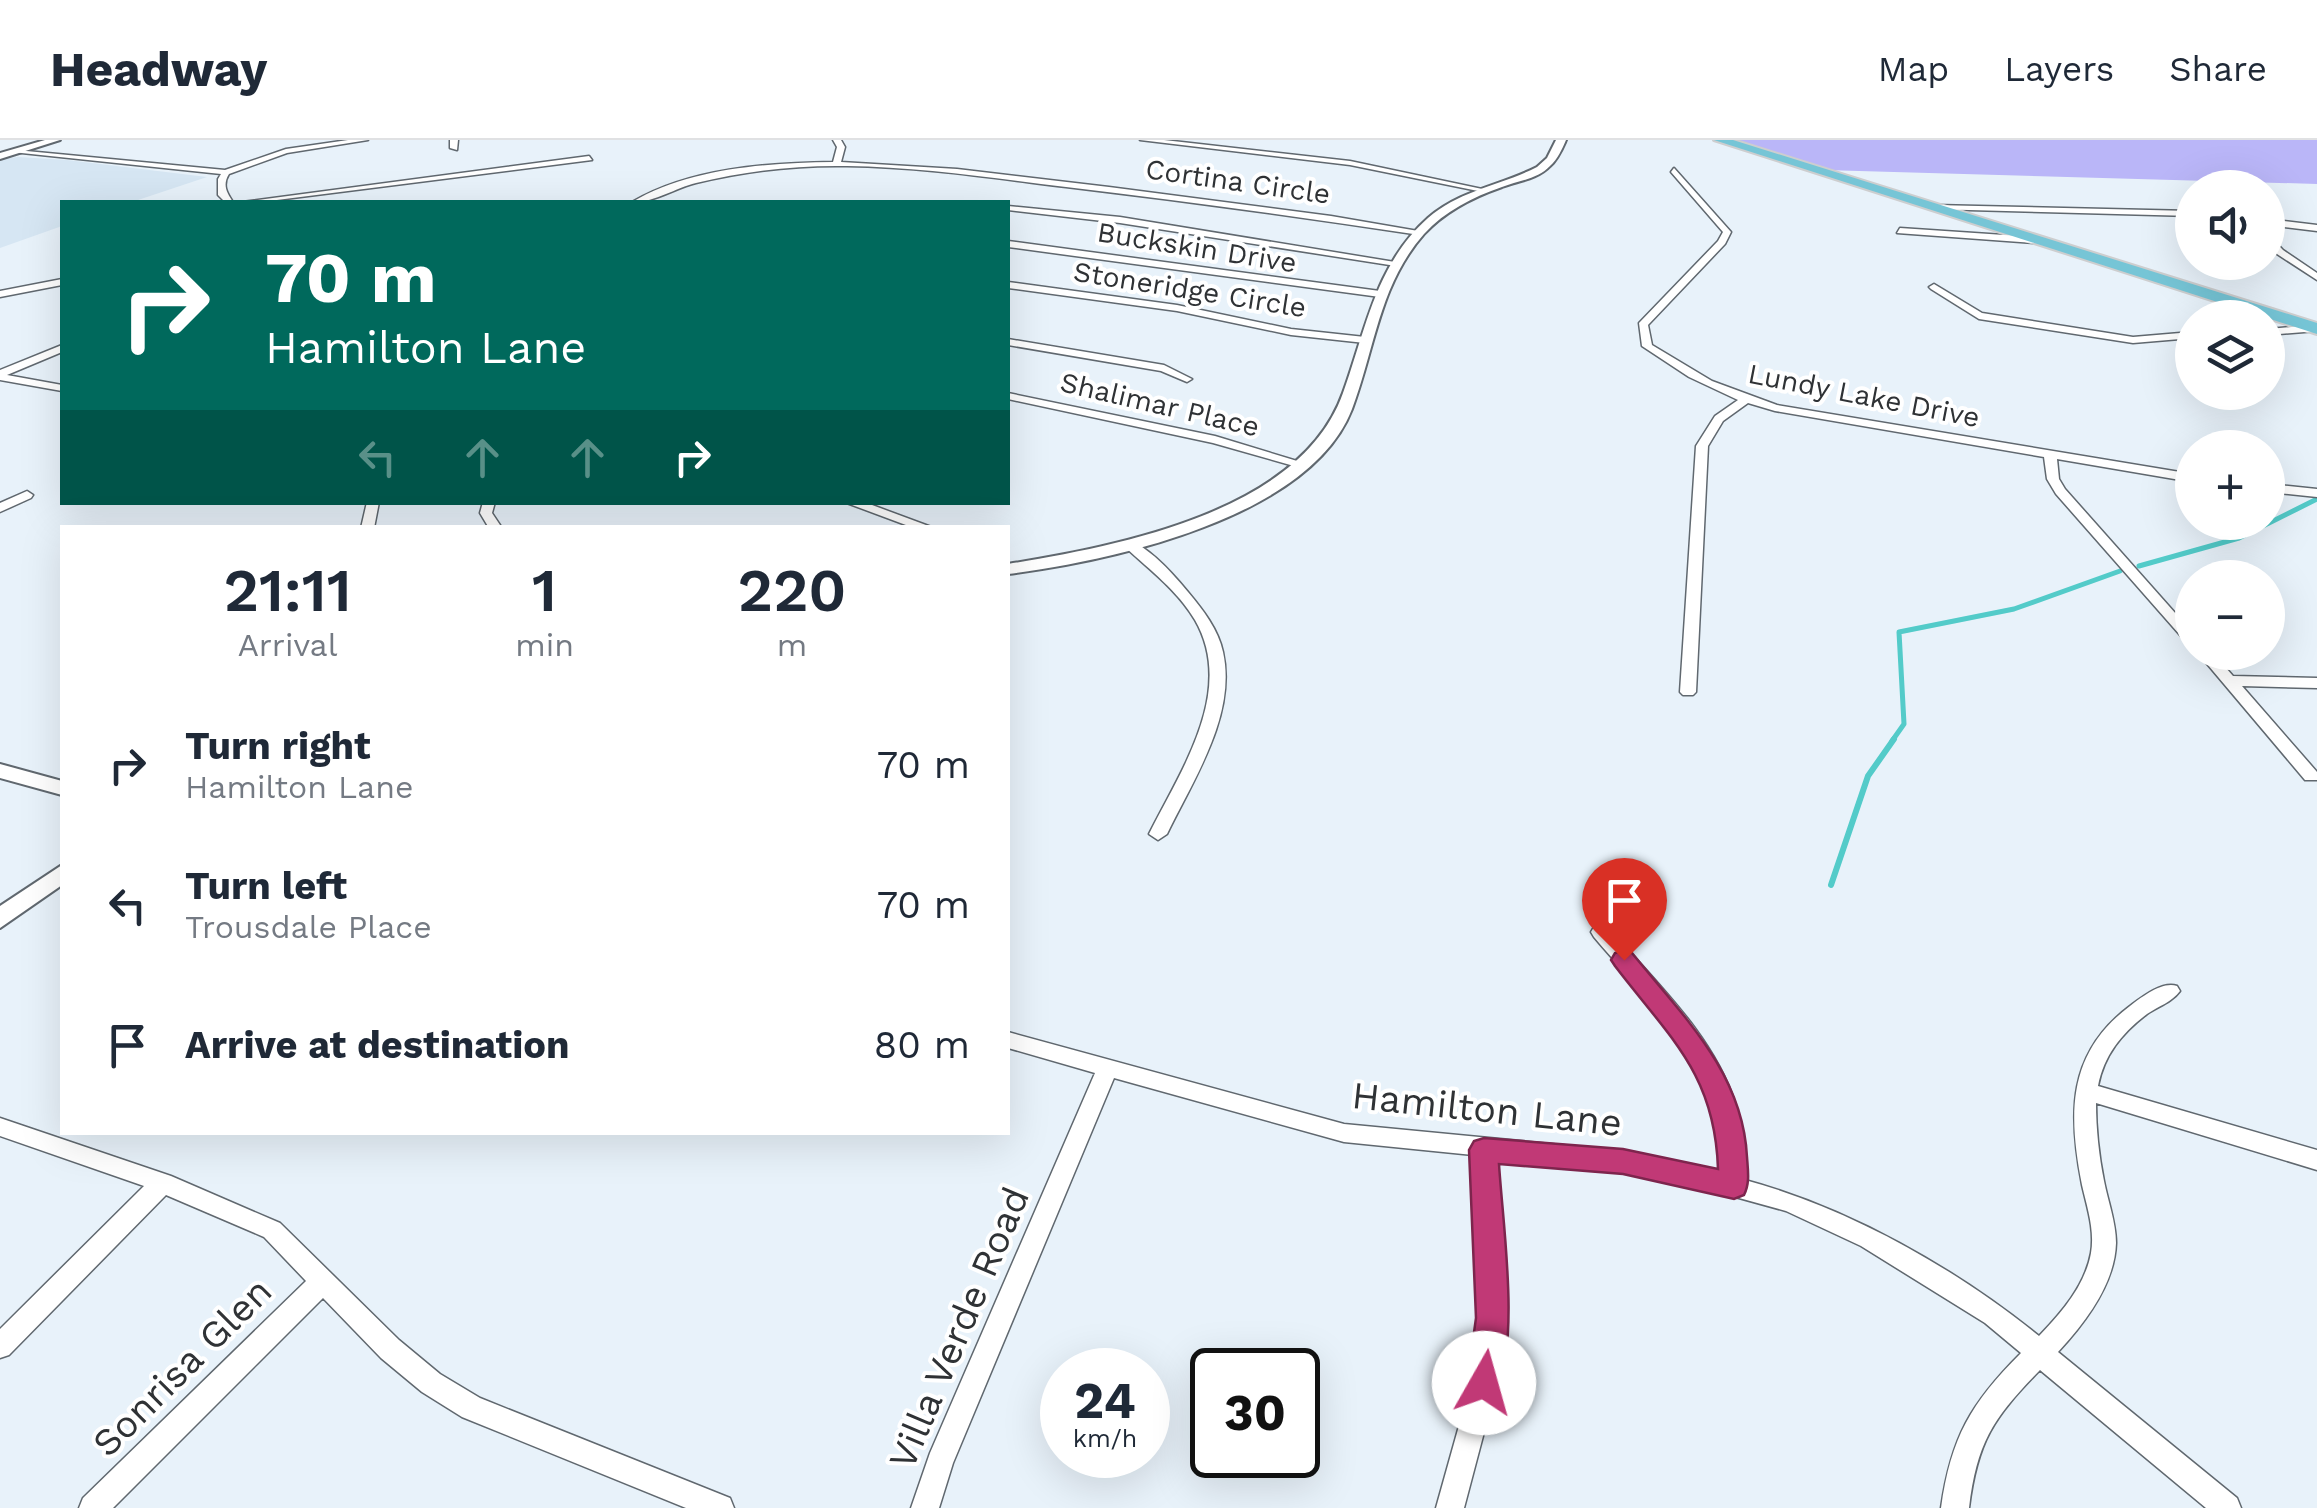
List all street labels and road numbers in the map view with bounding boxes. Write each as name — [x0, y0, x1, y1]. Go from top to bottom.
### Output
street label: Cortina Circle — [1144, 152, 1332, 211]
street label: Buckskin Drive — [1095, 215, 1299, 280]
street label: Stoneridge Circle — [1071, 255, 1309, 324]
street label: Lundy Lake Drive — [1745, 357, 1982, 434]
street label: Shalimar Place — [1057, 366, 1263, 443]
street label: Hamilton Lane — [1350, 1073, 1624, 1145]
street label: Villa Verde Road — [880, 1181, 1038, 1475]
street label: Sonrisa Glen — [84, 1269, 280, 1465]

